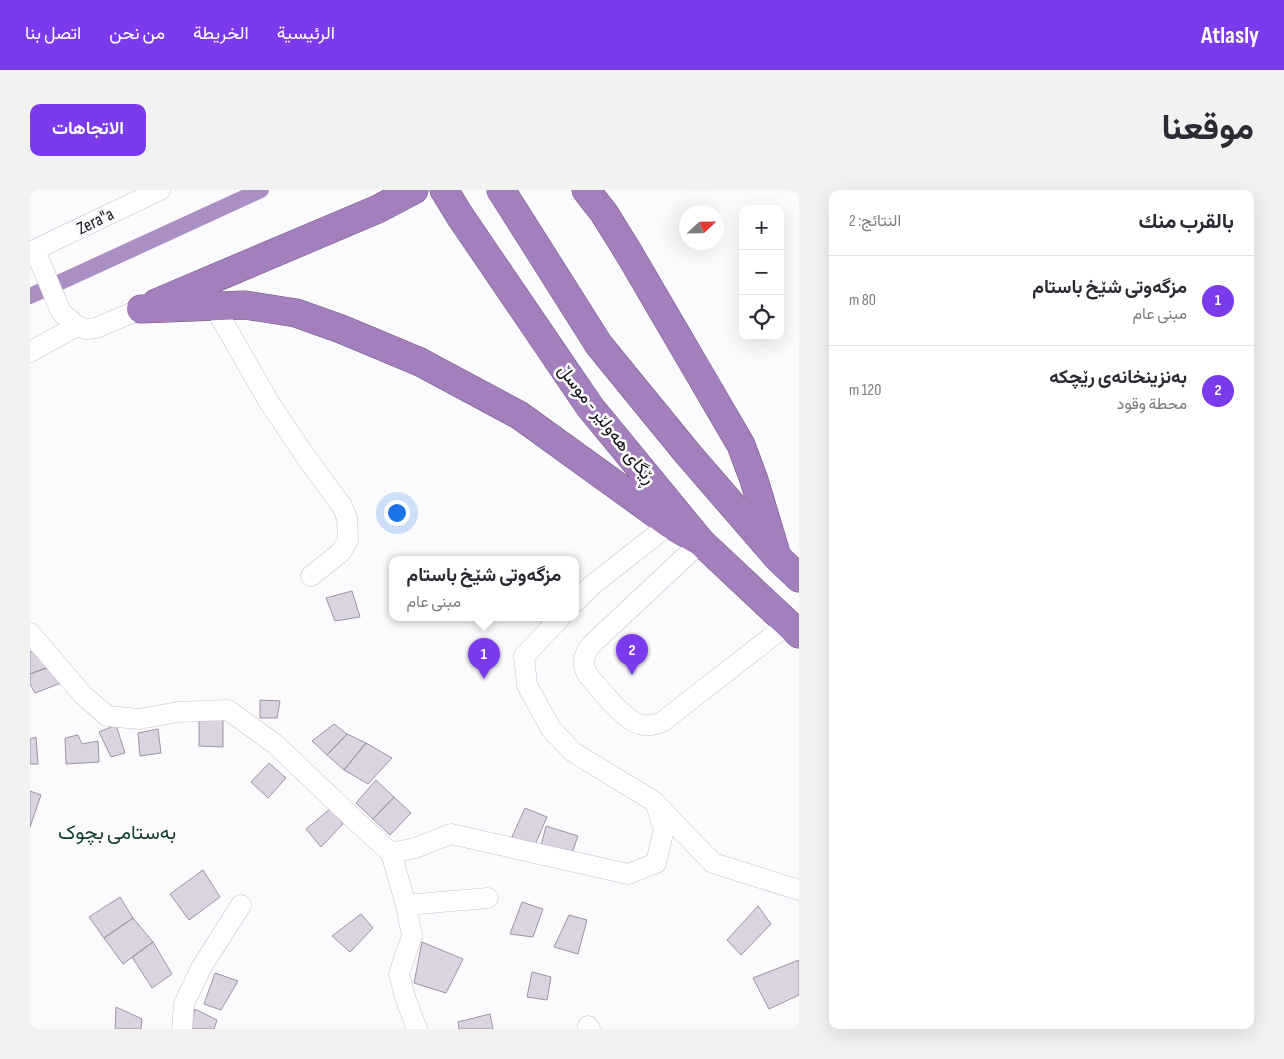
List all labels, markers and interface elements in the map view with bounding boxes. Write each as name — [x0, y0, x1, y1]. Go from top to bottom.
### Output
text: Atlasly — [1201, 21, 1259, 50]
text: اتصل بنا — [25, 23, 81, 44]
text: من نحن — [109, 23, 165, 44]
text: الخريطة — [193, 23, 249, 44]
text: الرئيسية — [277, 23, 335, 44]
button: الاتجاهات — [30, 104, 146, 156]
text: موقعنا — [1161, 107, 1254, 150]
street label: Zera"a — [73, 204, 117, 239]
north arrow — [679, 205, 724, 250]
map controls — [739, 205, 784, 340]
button: + — [739, 205, 784, 250]
text: بالقرب منك — [1139, 209, 1234, 234]
text: النتائج: 2 — [849, 212, 901, 231]
button: − — [739, 250, 784, 295]
text: مزگەوتی شێخ باستام — [1032, 276, 1187, 299]
text: 80 m — [849, 291, 876, 310]
text: 1 — [1215, 291, 1221, 310]
button: locate — [739, 295, 784, 340]
text: مبنى عام — [1133, 305, 1187, 324]
street label: ڕێگای هەولێر - موسڵ — [551, 360, 660, 490]
text: بەنزینخانەی رێچکە — [1049, 366, 1187, 389]
text: 120 m — [849, 381, 881, 400]
text: 2 — [1215, 381, 1222, 400]
text: محطة وقود — [1117, 395, 1187, 414]
your location — [384, 500, 410, 526]
popup — [389, 556, 579, 621]
text: مزگەوتی شێخ باستام — [407, 564, 561, 587]
text: مبنى عام — [407, 593, 461, 612]
pin: 2 — [616, 634, 648, 675]
pin: 1 — [468, 638, 500, 679]
district label: بەستامی بچوک — [58, 821, 176, 846]

